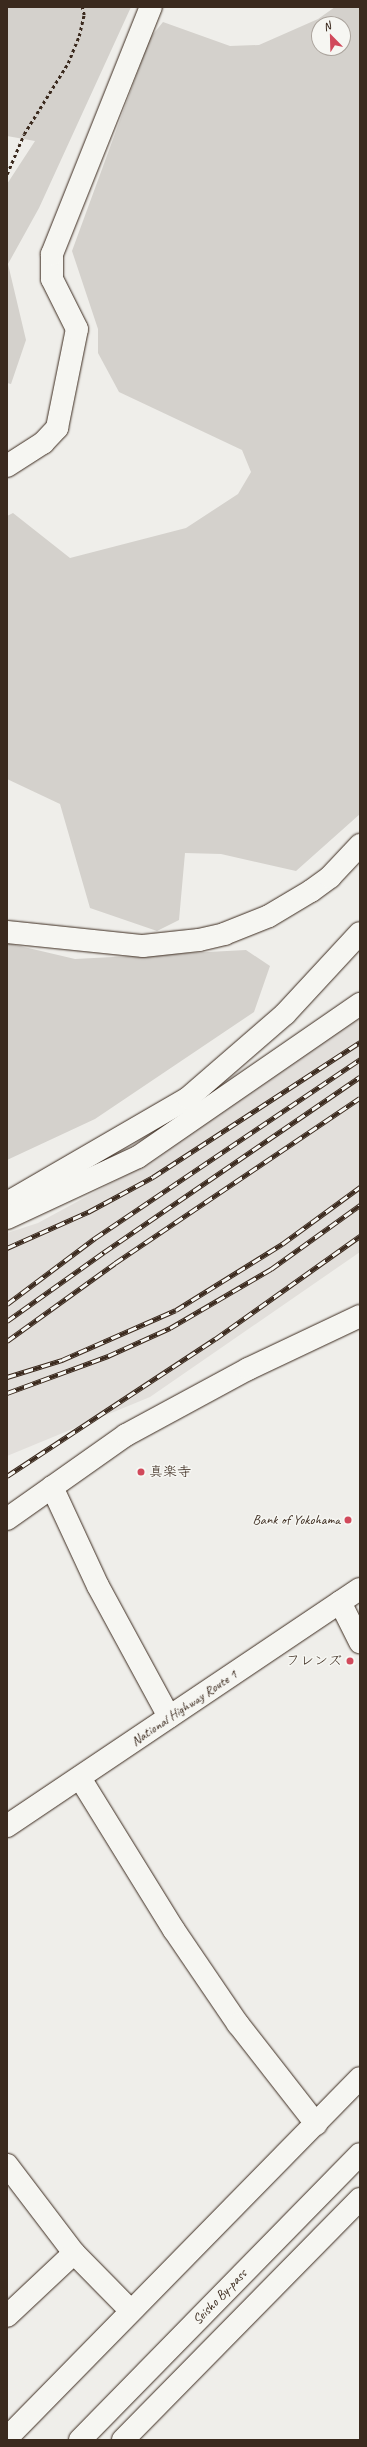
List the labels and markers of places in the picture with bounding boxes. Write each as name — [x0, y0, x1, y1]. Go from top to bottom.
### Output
place label: 真楽寺 — [149, 1464, 191, 1480]
marker: 真楽寺 — [136, 1467, 146, 1477]
place label: Bank of Yokohama — [252, 1512, 340, 1528]
marker: Bank of Yokohama — [343, 1515, 353, 1525]
place label: フレンズ — [286, 1653, 342, 1669]
marker: フレンズ — [345, 1656, 355, 1666]

